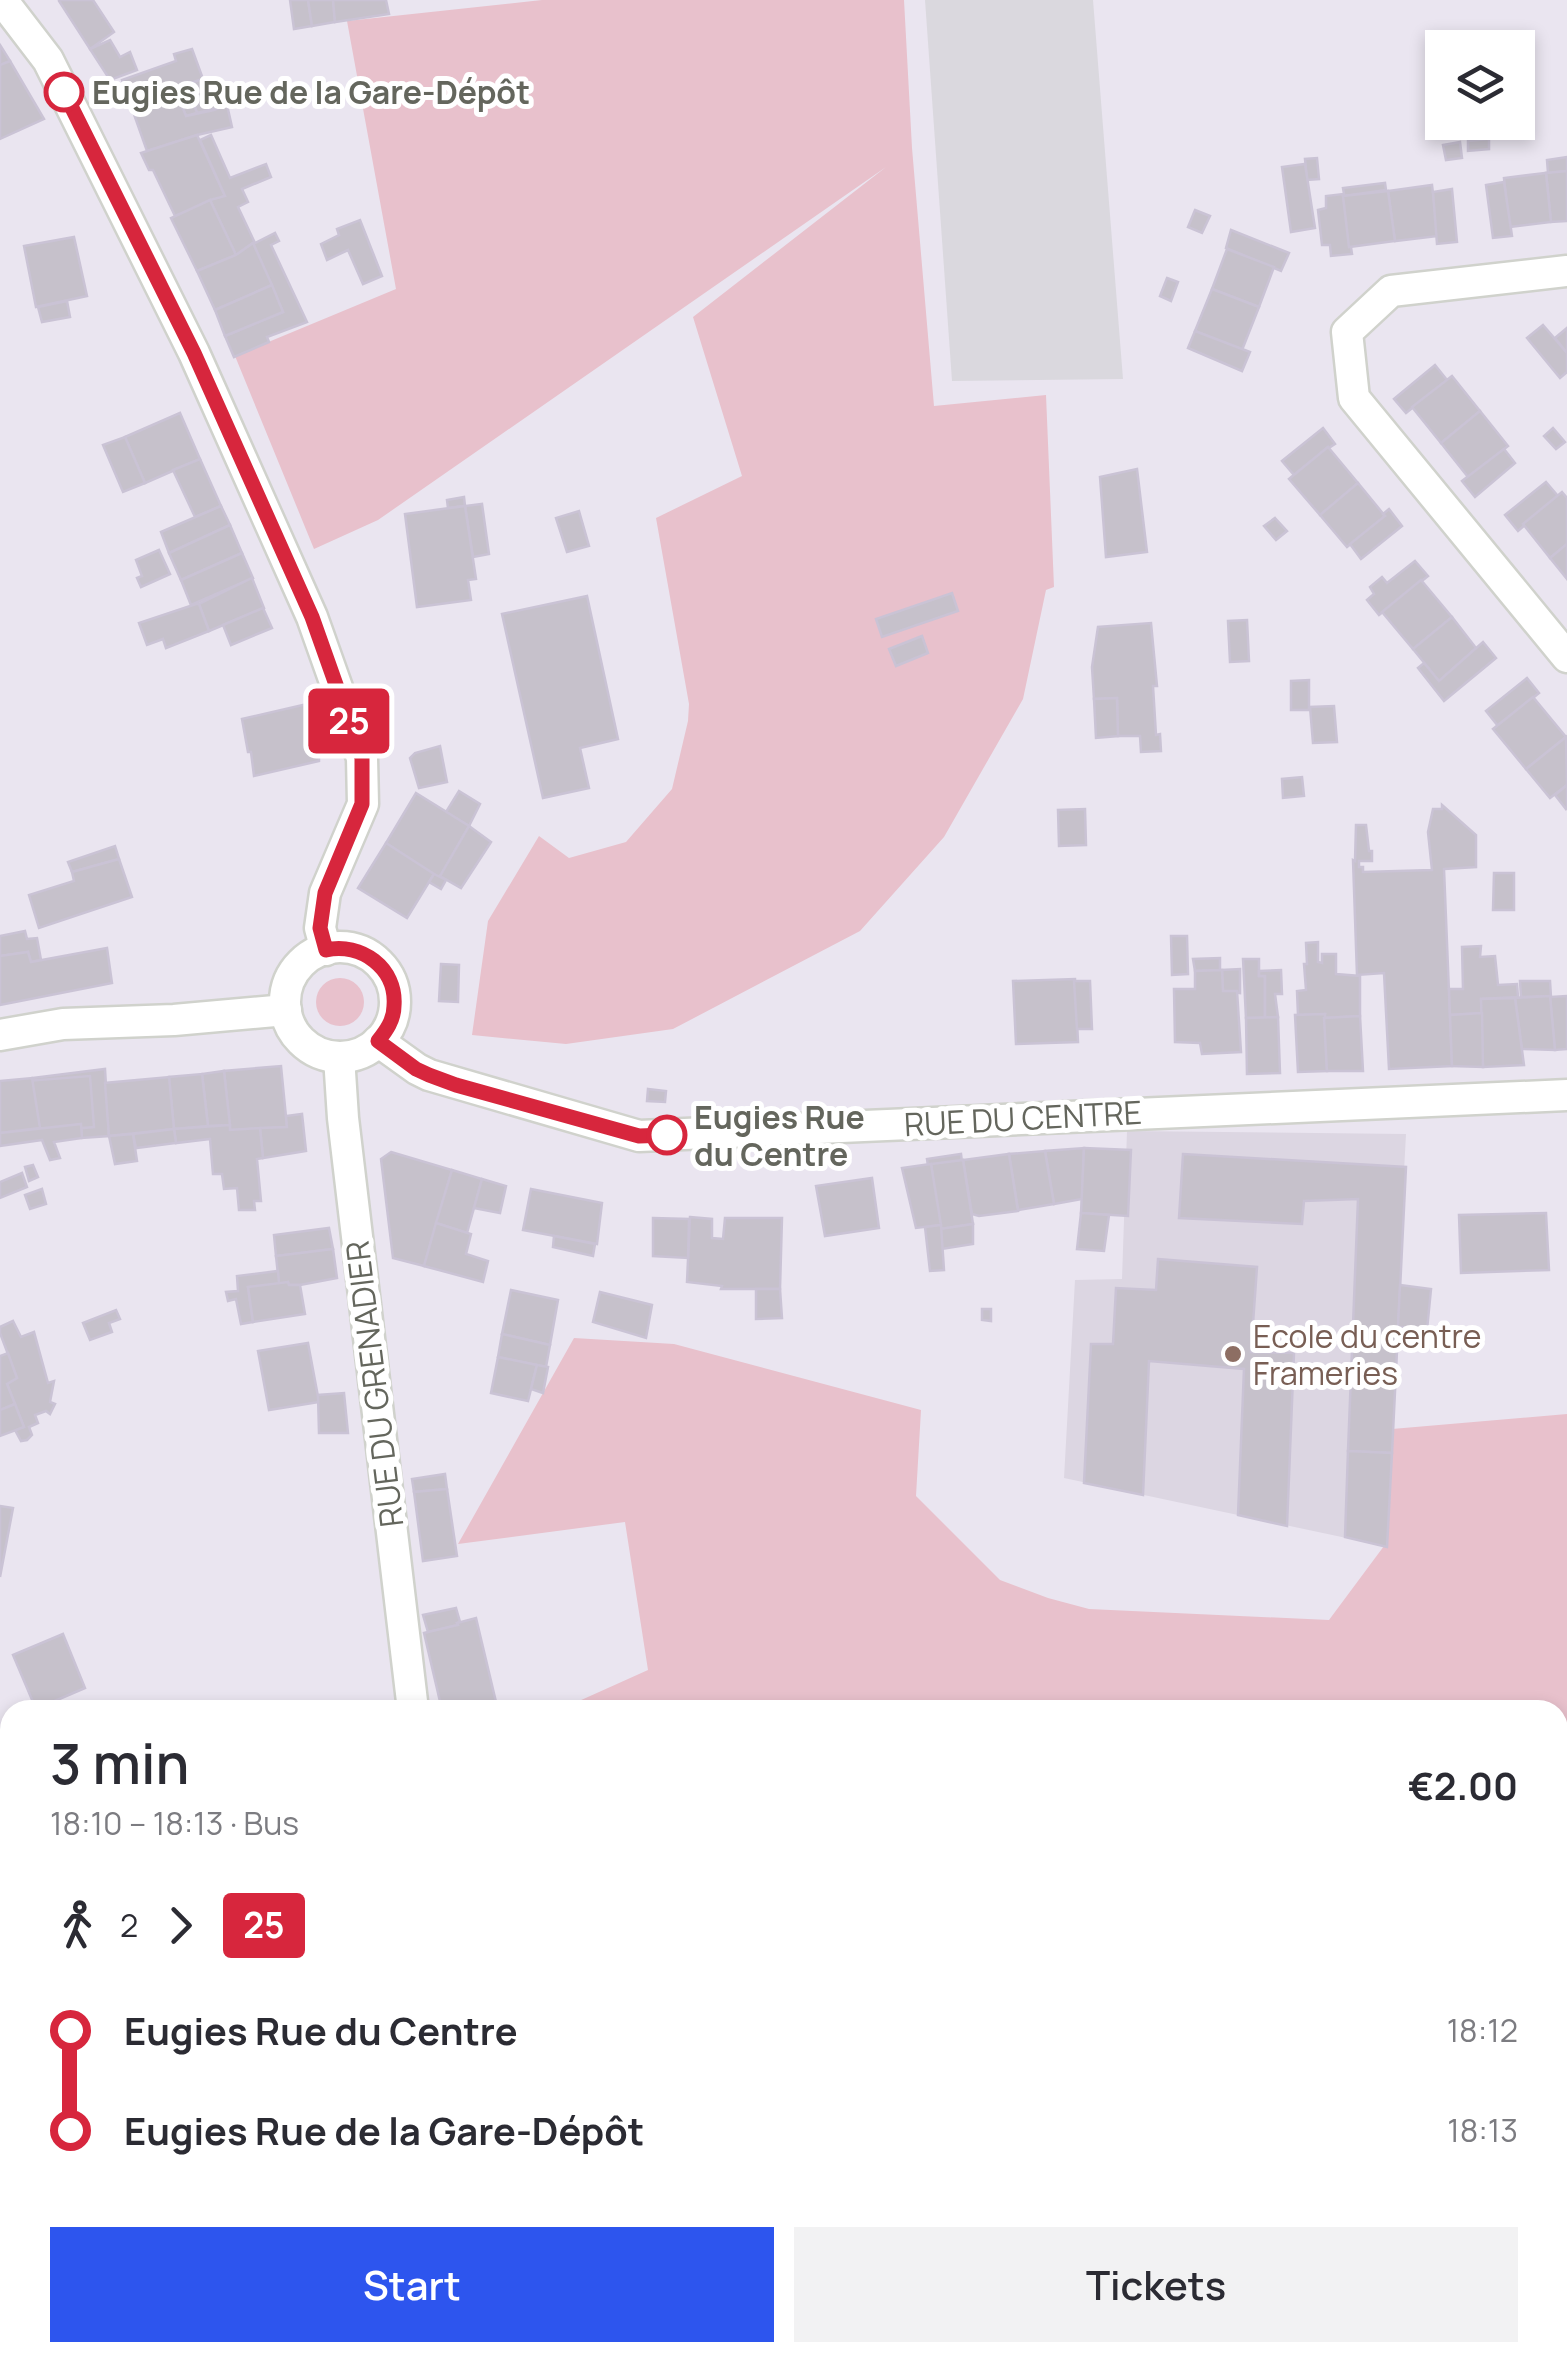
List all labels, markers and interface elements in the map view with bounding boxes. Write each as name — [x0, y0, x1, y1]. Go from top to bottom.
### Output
map controls — [1425, 30, 1535, 140]
button: layers — [1425, 30, 1535, 140]
place label: Eugies Rue de la Gare-Dépôt — [92, 70, 530, 114]
marker: Eugies Rue de la Gare-Dépôt — [45, 73, 83, 111]
line badge: 25 — [304, 688, 394, 754]
text: 25 — [328, 697, 370, 745]
street label: RUE DU CENTRE — [903, 1090, 1143, 1146]
place label: Eugies Rue du Centre — [694, 1095, 865, 1176]
marker: Eugies Rue du Centre — [648, 1116, 686, 1154]
street label: RUE DU GRENADIER — [335, 1238, 413, 1530]
place label: Ecole du centre Frameries — [1253, 1314, 1482, 1395]
marker: Ecole du centre Frameries — [1222, 1343, 1244, 1365]
text: 3 min — [50, 1725, 189, 1801]
text: €2.00 — [1408, 1759, 1518, 1811]
text: 18:10 – 18:13 · Bus — [50, 1801, 299, 1845]
icon: walk — [50, 1898, 105, 1953]
icon: forward — [153, 1898, 208, 1953]
text: 25 — [243, 1901, 285, 1949]
text: 2 — [120, 1903, 138, 1947]
text: Eugies Rue du Centre — [124, 2004, 518, 2056]
text: 18:12 — [1447, 2008, 1518, 2052]
text: Eugies Rue de la Gare-Dépôt — [124, 2104, 644, 2156]
text: 18:13 — [1447, 2108, 1518, 2152]
button: Start — [50, 2227, 774, 2342]
button: Tickets — [794, 2227, 1518, 2342]

